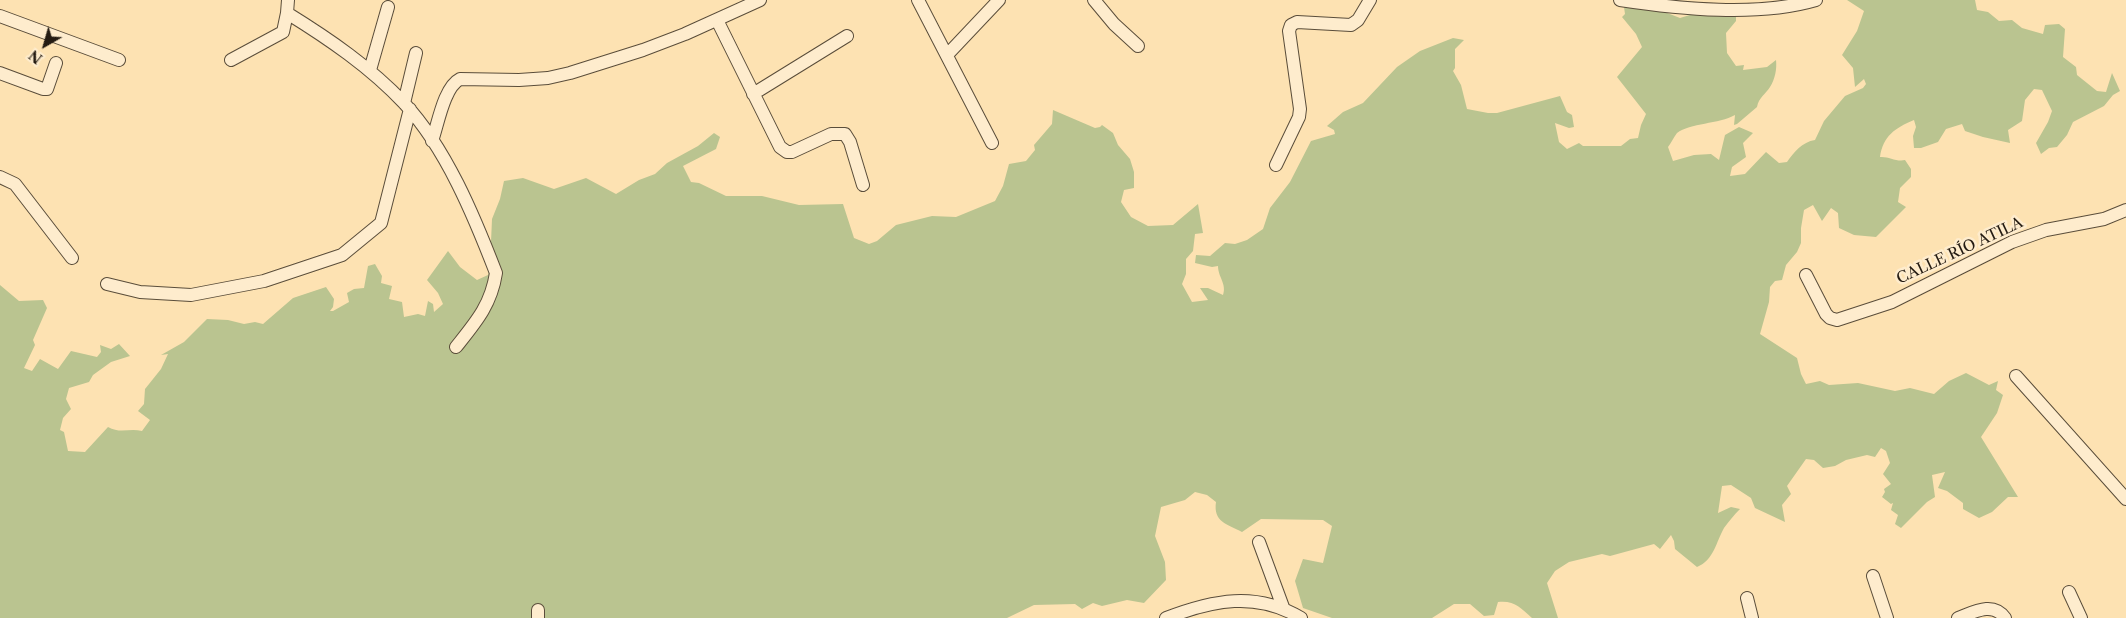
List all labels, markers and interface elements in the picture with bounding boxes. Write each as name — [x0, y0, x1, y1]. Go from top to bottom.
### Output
north arrow — [20, 20, 70, 70]
text: N — [25, 46, 46, 68]
street label: CALLE RÍO ATILA — [1894, 214, 2026, 288]

